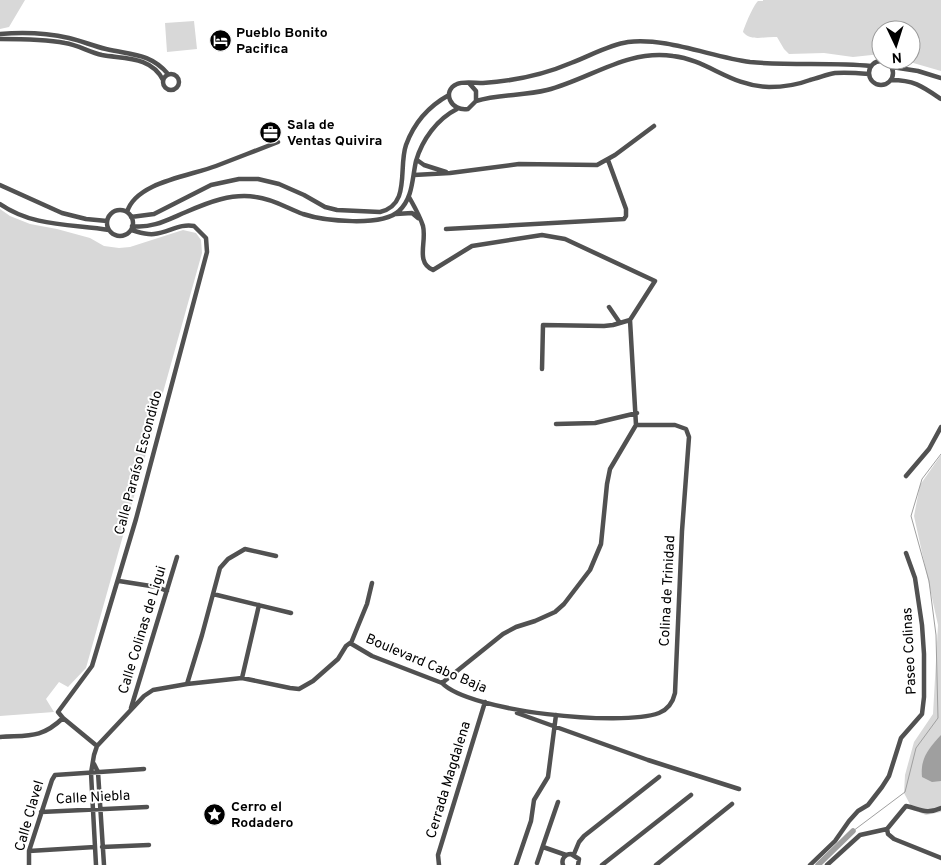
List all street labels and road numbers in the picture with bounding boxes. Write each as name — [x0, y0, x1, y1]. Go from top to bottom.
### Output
street label: Calle Paraíso Escondido — [112, 389, 167, 537]
street label: Colina de Trinidad — [657, 535, 679, 647]
street label: Calle Colinas de Ligui — [115, 564, 171, 696]
street label: Paseo Colinas — [899, 607, 921, 695]
street label: Boulevard Cabo Baja — [363, 631, 489, 697]
street label: Cerrada Magdalena — [423, 719, 475, 841]
street label: Calle Clavel — [12, 779, 48, 853]
street label: Calle Niebla — [55, 788, 131, 808]

